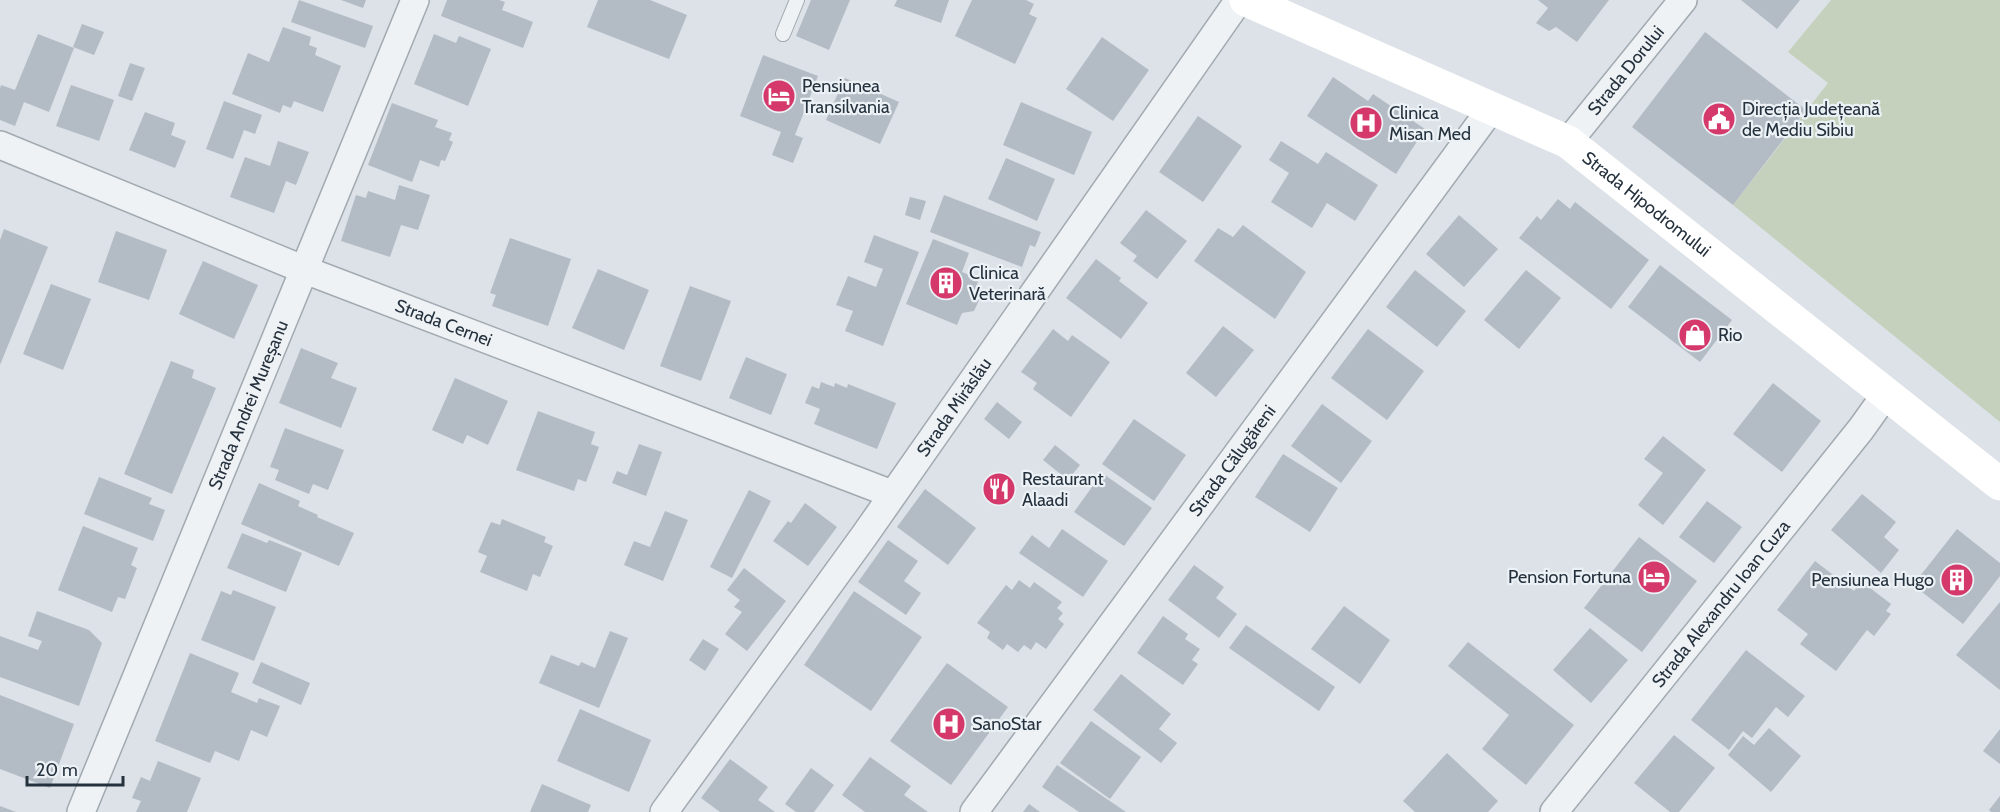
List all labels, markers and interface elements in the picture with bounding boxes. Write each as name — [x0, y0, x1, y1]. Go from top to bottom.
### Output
street label: Strada Dorului — [1583, 21, 1669, 120]
place label: Pensiunea Transilvania — [802, 75, 890, 118]
hotel icon: Pensiunea Transilvania — [761, 78, 797, 114]
place label: Direcția Județeană de Mediu Sibiu — [1742, 98, 1880, 141]
public building icon: Direcția Județeană de Mediu Sibiu — [1701, 101, 1737, 137]
place label: Clinica Misan Med — [1389, 102, 1471, 145]
hospital icon: Clinica Misan Med — [1348, 105, 1384, 141]
street label: Strada Hipodromului — [1578, 147, 1715, 262]
place label: Clinica Veterinară — [969, 262, 1046, 305]
building icon: Clinica Veterinară — [928, 265, 964, 301]
street label: Strada Cernei — [392, 294, 495, 351]
street label: Strada Andrei Mureșanu — [204, 317, 293, 493]
shop icon: Rio — [1677, 317, 1713, 353]
place label: Rio — [1718, 324, 1743, 346]
street label: Strada Mirăslău — [912, 354, 996, 461]
street label: Strada Călugăreni — [1184, 401, 1281, 521]
place label: Restaurant Alaadi — [1022, 468, 1104, 511]
restaurant icon: Restaurant Alaadi — [981, 471, 1017, 507]
street label: Strada Alexandru Ioan Cuza — [1647, 515, 1795, 692]
hotel icon: Pension Fortuna — [1636, 559, 1672, 595]
building icon: Pensiunea Hugo — [1939, 562, 1975, 598]
place label: Pension Fortuna — [1508, 566, 1631, 588]
place label: Pensiunea Hugo — [1811, 569, 1934, 591]
hospital icon: SanoStar — [931, 706, 967, 742]
place label: SanoStar — [972, 713, 1042, 735]
scale bar — [27, 749, 123, 787]
text: 20 m — [36, 759, 78, 781]

